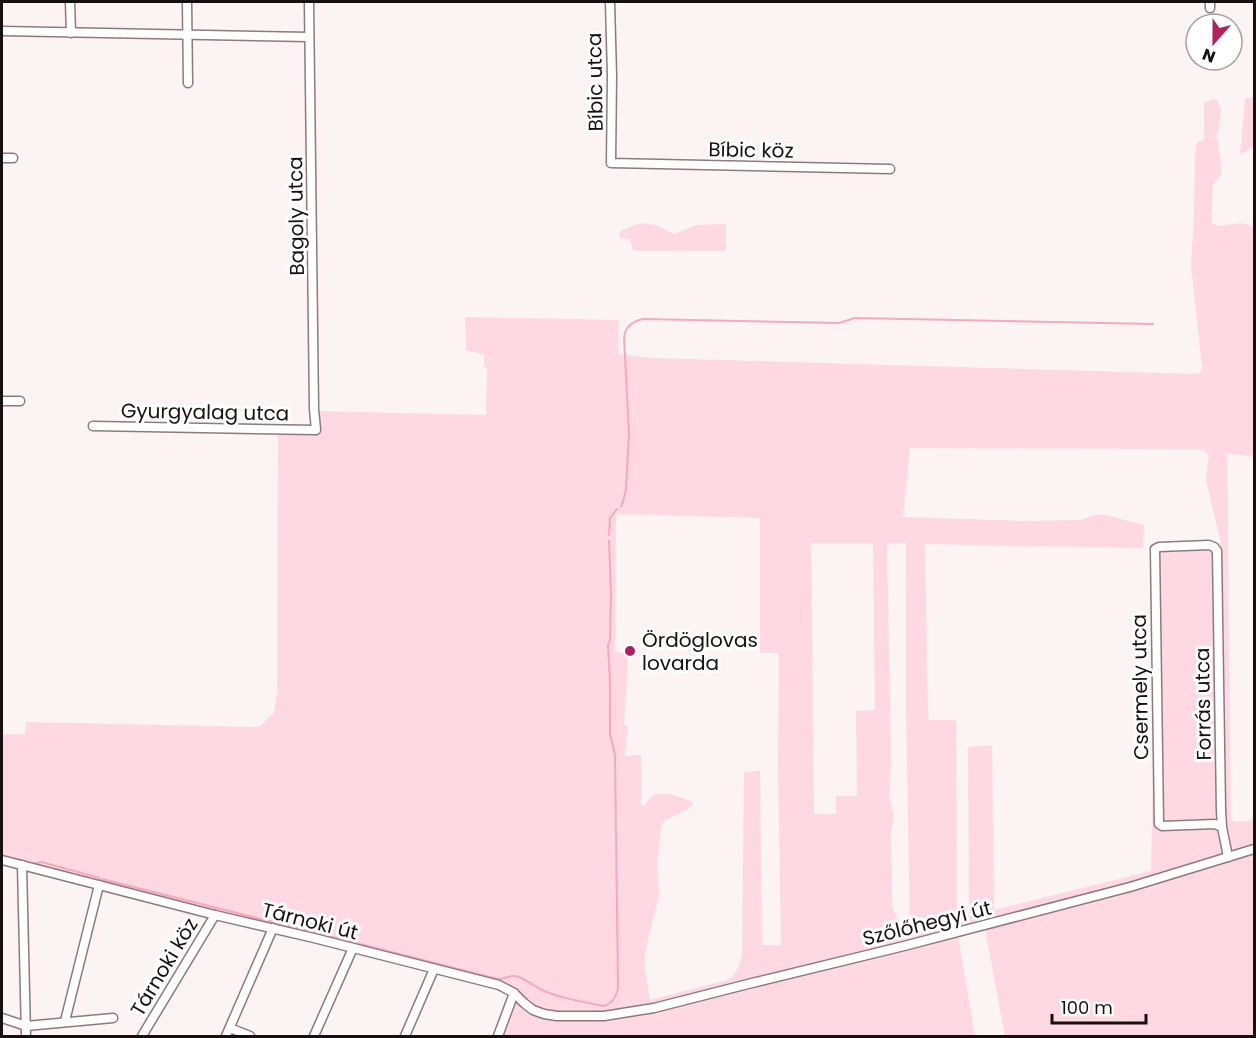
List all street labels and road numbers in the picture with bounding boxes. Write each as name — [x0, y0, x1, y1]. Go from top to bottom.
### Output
street label: Bíbic utca — [580, 32, 610, 132]
street label: Bíbic köz — [708, 135, 794, 165]
street label: Bagoly utca — [281, 156, 311, 276]
street label: Gyurgyalag utca — [121, 397, 289, 427]
street label: Csermely utca — [1125, 614, 1155, 760]
street label: Forrás utca — [1188, 647, 1218, 761]
street label: Szőlőhegyi út — [860, 893, 994, 953]
street label: Tárnoki út — [259, 896, 361, 946]
street label: Tárnoki köz — [124, 913, 204, 1021]

